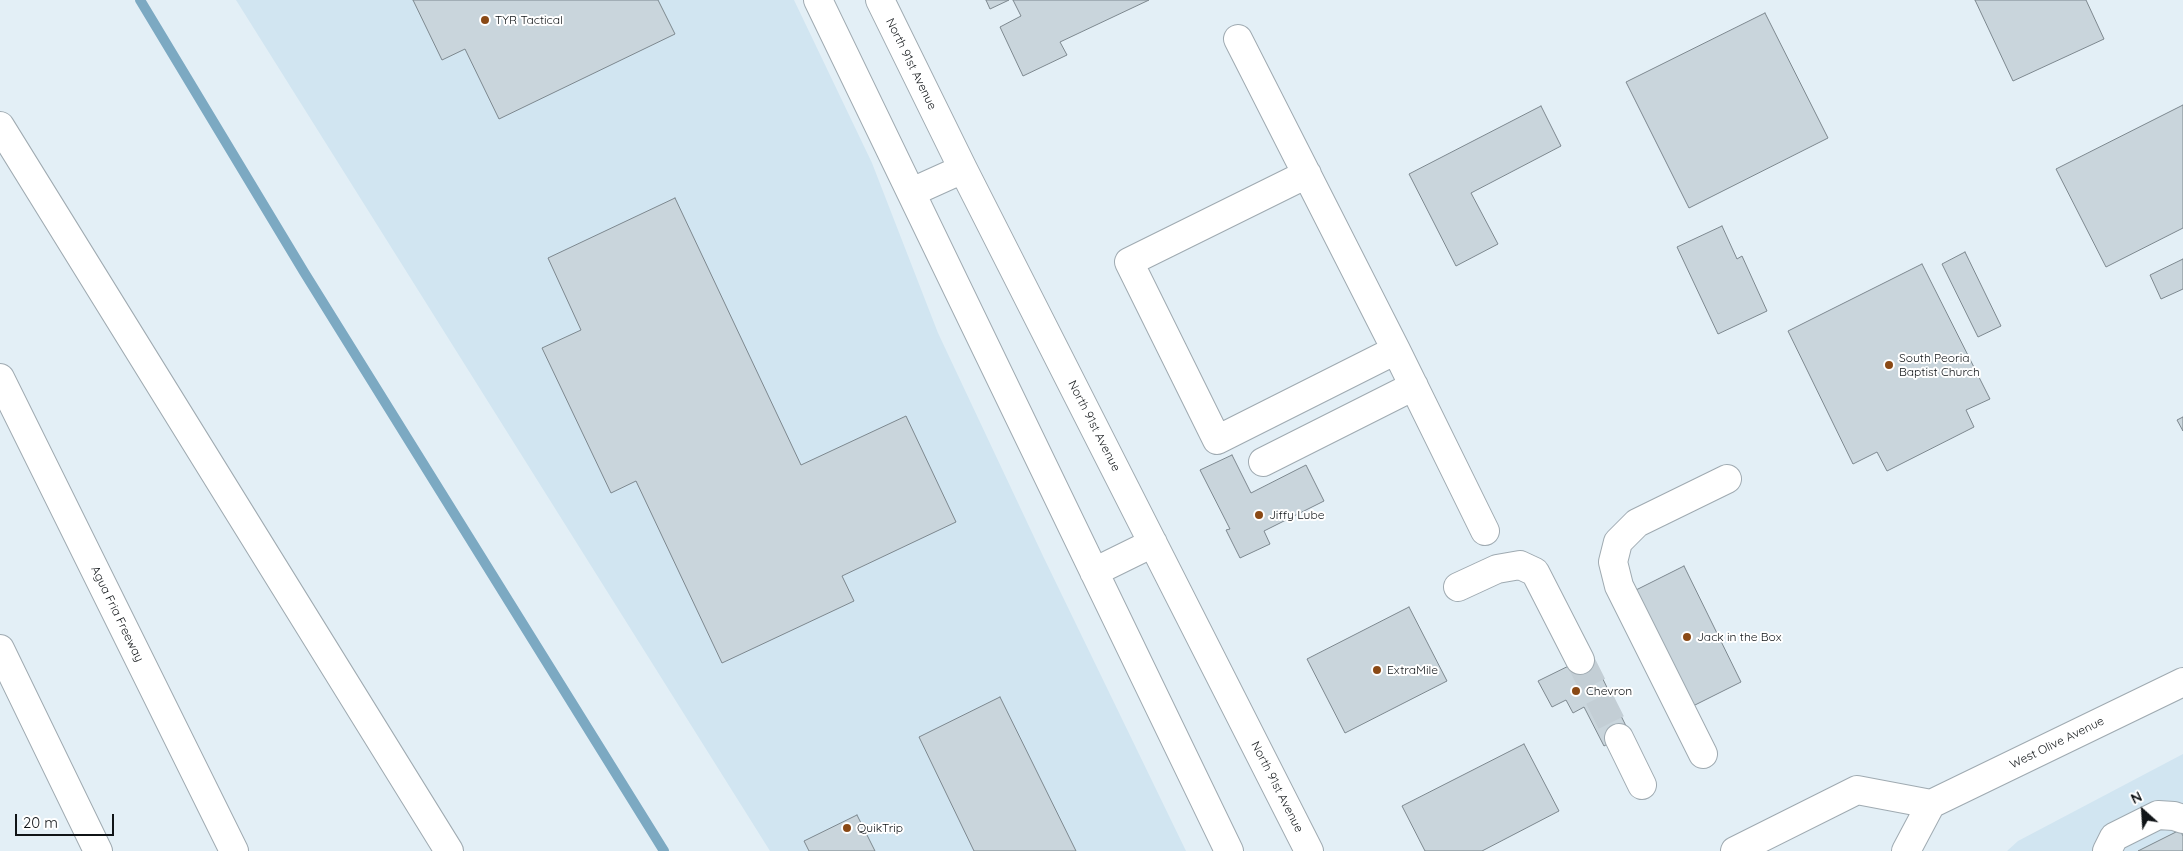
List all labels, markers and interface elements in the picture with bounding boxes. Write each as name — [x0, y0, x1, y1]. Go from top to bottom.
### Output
place label: TYR Tactical — [495, 13, 563, 27]
marker: TYR Tactical — [479, 14, 491, 26]
street label: North 91st Avenue — [883, 16, 939, 112]
place label: South Peoria Baptist Church — [1899, 351, 1980, 379]
marker: South Peoria Baptist Church — [1883, 359, 1895, 371]
street label: North 91st Avenue — [1065, 378, 1123, 474]
place label: Jiffy Lube — [1269, 508, 1324, 522]
marker: Jiffy Lube — [1253, 509, 1265, 521]
street label: Agua Fria Freeway — [88, 564, 146, 664]
place label: Jack in the Box — [1697, 630, 1781, 644]
marker: Jack in the Box — [1681, 631, 1693, 643]
place label: ExtraMile — [1387, 663, 1438, 677]
marker: ExtraMile — [1371, 664, 1383, 676]
place label: Chevron — [1586, 684, 1632, 698]
marker: Chevron — [1570, 685, 1582, 697]
street label: West Olive Avenue — [2008, 714, 2106, 772]
street label: North 91st Avenue — [1248, 739, 1306, 835]
north arrow — [2118, 786, 2168, 836]
text: N — [2128, 787, 2145, 808]
scale bar — [18, 804, 116, 836]
text: 20 m — [23, 813, 58, 832]
place label: QuikTrip — [857, 821, 903, 835]
marker: QuikTrip — [841, 822, 853, 834]

